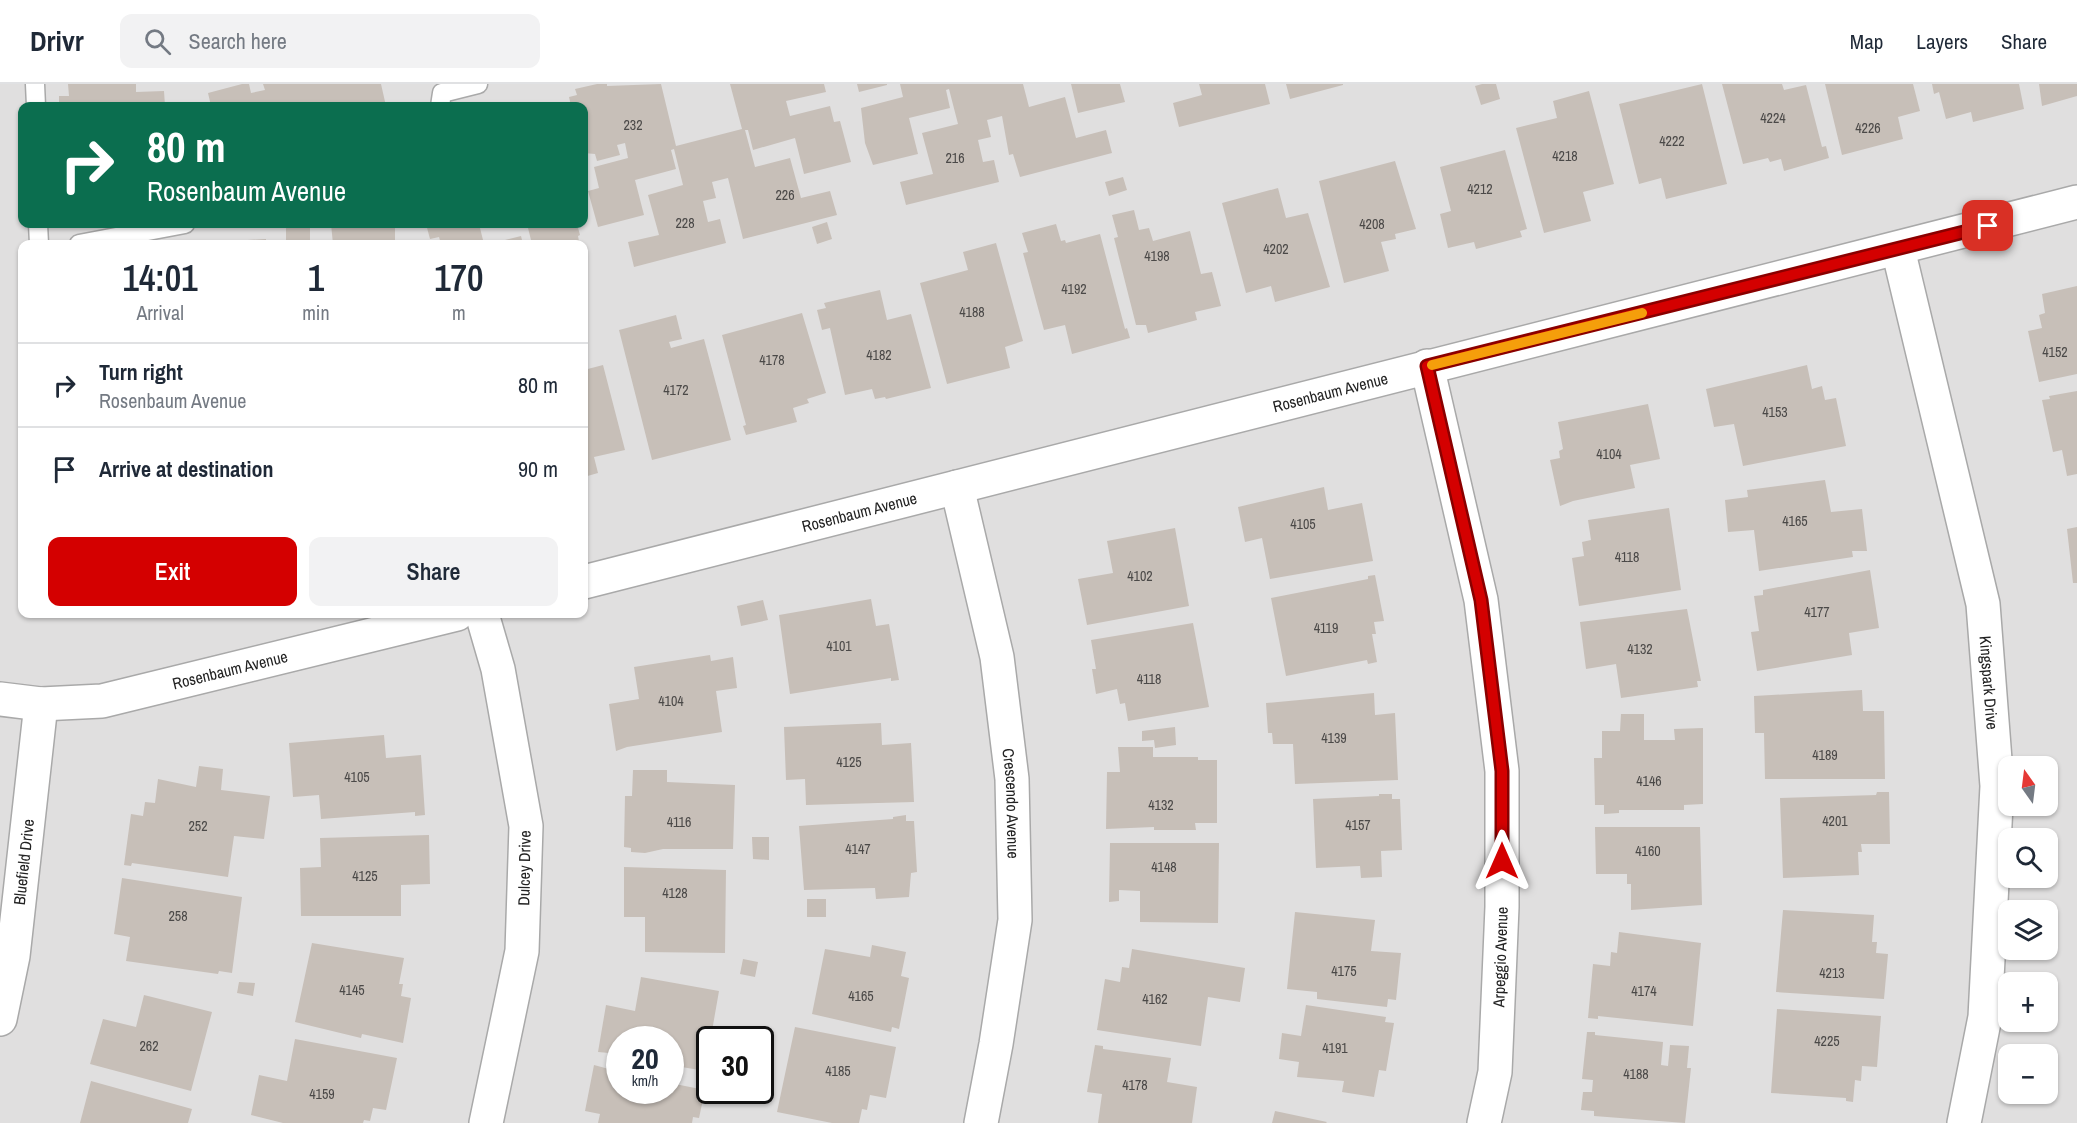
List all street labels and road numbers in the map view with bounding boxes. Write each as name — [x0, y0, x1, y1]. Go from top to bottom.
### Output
street label: Rosenbaum Avenue — [1270, 367, 1390, 417]
street label: Rosenbaum Avenue — [799, 487, 919, 537]
street label: Kingspark Drive — [1974, 635, 2004, 731]
street label: Rosenbaum Avenue — [170, 645, 290, 694]
street label: Crescendo Avenue — [997, 747, 1025, 859]
street label: Bluefield Drive — [8, 818, 39, 906]
street label: Dulcey Drive — [512, 830, 536, 906]
street label: Arpeggio Avenue — [1487, 906, 1513, 1009]

